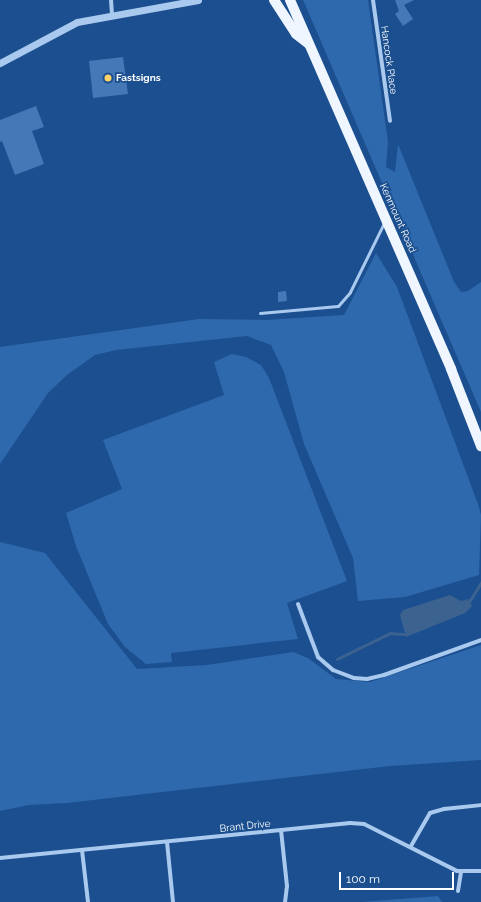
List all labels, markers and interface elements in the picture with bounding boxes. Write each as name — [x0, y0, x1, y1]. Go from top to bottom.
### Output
street label: Hancock Place — [378, 25, 400, 95]
place label: Fastsigns — [116, 72, 161, 84]
marker: Fastsigns — [103, 73, 113, 83]
street label: Kenmount Road — [377, 181, 419, 255]
street label: Brant Drive — [219, 817, 271, 835]
scale bar — [341, 864, 456, 890]
text: 100 m — [346, 872, 380, 886]

